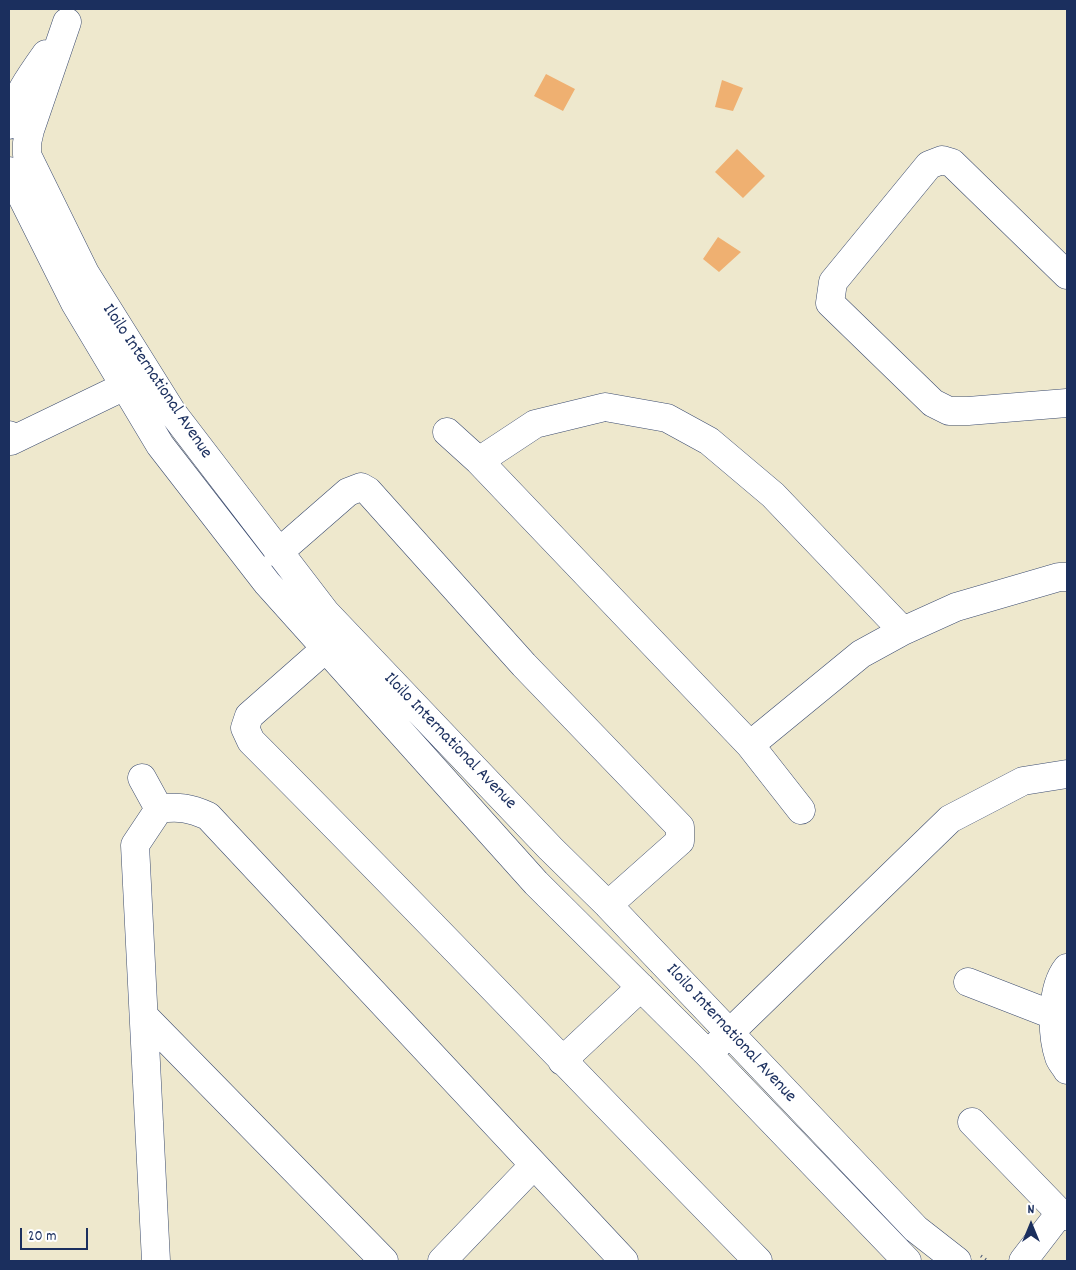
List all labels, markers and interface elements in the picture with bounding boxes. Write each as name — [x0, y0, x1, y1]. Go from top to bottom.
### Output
street label: Iloilo International Avenue — [96, 301, 216, 463]
street label: Iloilo International Avenue — [378, 669, 520, 815]
street label: Iloilo International Avenue — [660, 960, 800, 1108]
north arrow — [1006, 1200, 1056, 1250]
text: N — [1028, 1200, 1034, 1220]
scale bar — [22, 1218, 90, 1250]
text: 20 m — [28, 1226, 56, 1248]

